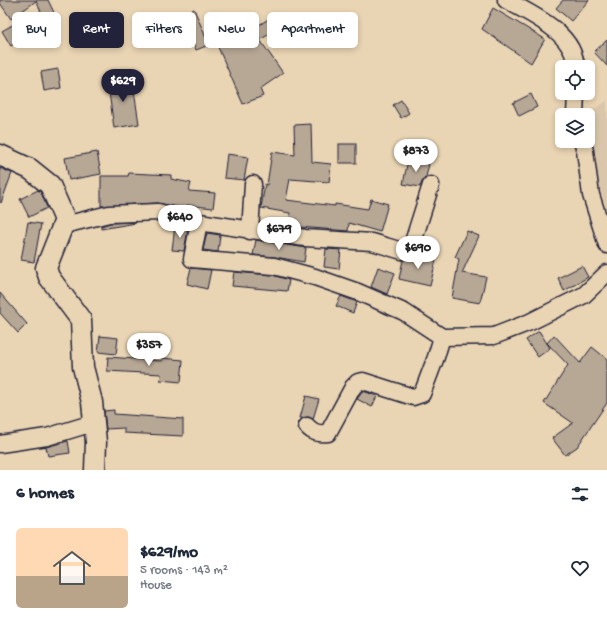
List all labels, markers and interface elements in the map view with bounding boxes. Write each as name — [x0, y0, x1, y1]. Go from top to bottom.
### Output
chip: Buy — [12, 12, 61, 48]
chip: Rent — [69, 12, 124, 48]
chip: Filters — [132, 12, 196, 48]
chip: New — [204, 12, 259, 48]
chip: Apartment — [267, 12, 358, 48]
map controls — [555, 60, 595, 148]
button: locate — [555, 60, 595, 100]
pin: $629 — [99, 69, 147, 103]
text: $629 — [110, 74, 136, 89]
button: layers — [555, 108, 595, 148]
pin: $873 — [392, 139, 440, 173]
text: $873 — [403, 144, 429, 159]
pin: $640 — [156, 205, 204, 239]
text: $640 — [167, 210, 193, 225]
pin: $679 — [255, 217, 303, 251]
text: $679 — [266, 222, 292, 237]
pin: $690 — [394, 236, 442, 270]
text: $690 — [405, 241, 431, 256]
pin: $357 — [125, 333, 173, 367]
text: $357 — [136, 338, 162, 353]
icon: filters — [569, 483, 591, 505]
text: 6 homes — [16, 484, 74, 504]
text: $629/mo — [140, 543, 198, 563]
icon: home — [48, 544, 96, 592]
icon: heart — [569, 557, 591, 579]
text: 5 rooms · 143 m² — [140, 563, 228, 578]
text: House — [140, 578, 172, 593]

